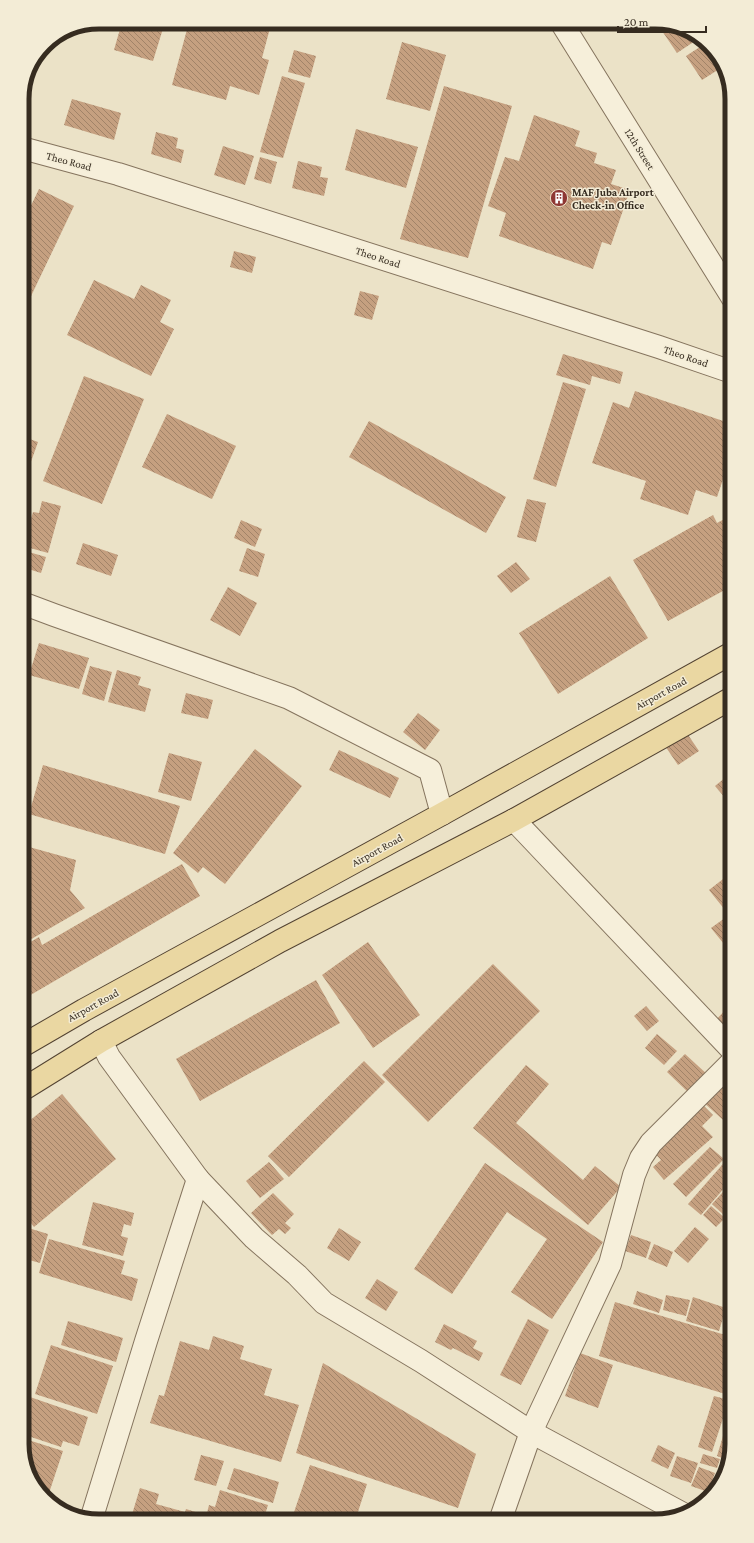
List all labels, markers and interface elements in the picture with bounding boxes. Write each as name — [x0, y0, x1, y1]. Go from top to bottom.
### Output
scale bar — [618, 8, 706, 34]
text: 20 m — [624, 15, 649, 29]
street label: 12th Street — [623, 126, 658, 172]
street label: Theo Road — [45, 149, 93, 173]
place label: MAF Juba Airport Check-in Office — [572, 186, 654, 211]
building icon: MAF Juba Airport Check-in Office — [549, 188, 569, 208]
street label: Theo Road — [354, 244, 402, 270]
street label: Theo Road — [662, 343, 710, 369]
street label: Airport Road — [634, 674, 689, 713]
street label: Airport Road — [350, 831, 405, 870]
street label: Airport Road — [66, 986, 121, 1025]

